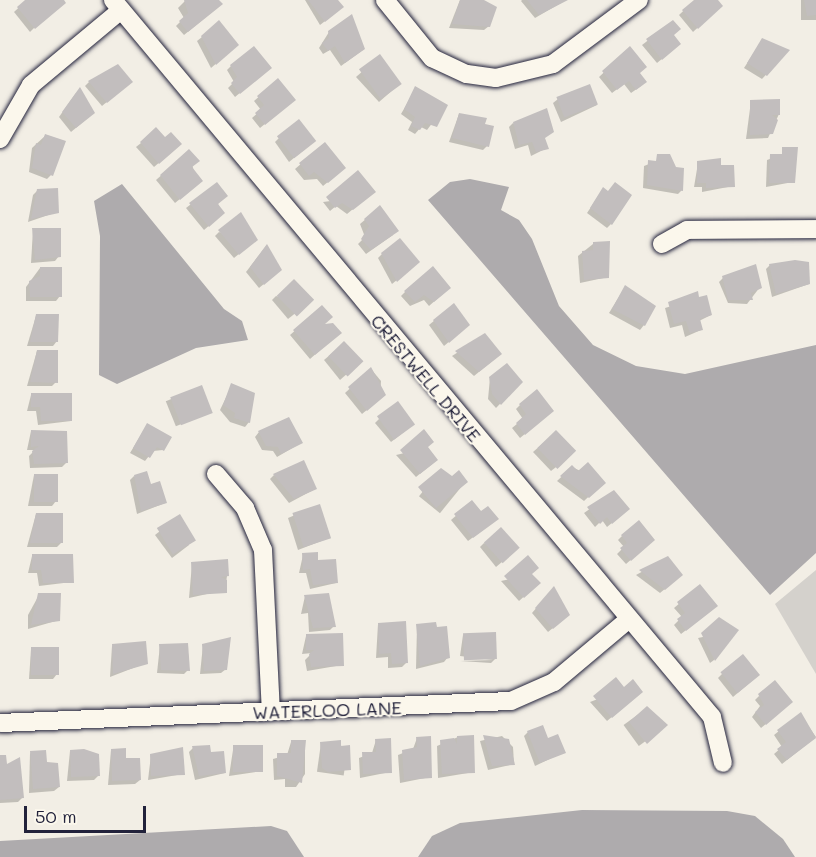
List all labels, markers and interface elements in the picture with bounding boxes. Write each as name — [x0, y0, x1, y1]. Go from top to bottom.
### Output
street label: CRESTWELL DRIVE — [367, 310, 485, 446]
street label: WATERLOO LANE — [252, 697, 402, 723]
scale bar — [27, 794, 148, 832]
text: 50 m — [35, 804, 77, 828]

